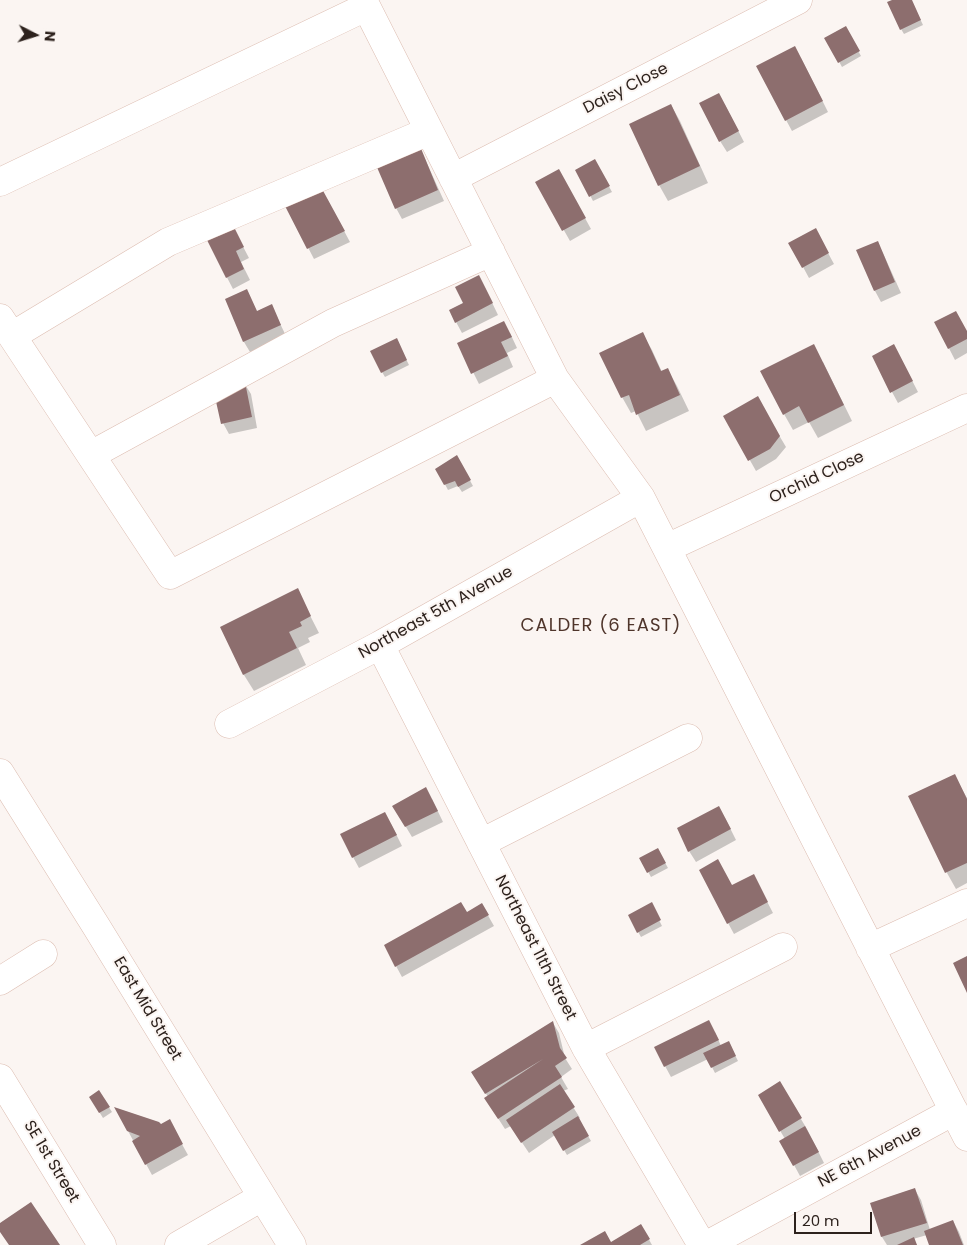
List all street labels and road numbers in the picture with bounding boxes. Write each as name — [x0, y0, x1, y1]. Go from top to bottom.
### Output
street label: Daisy Close — [580, 59, 672, 119]
street label: Orchid Close — [767, 448, 867, 508]
street label: Northeast 5th Avenue — [356, 563, 516, 663]
street label: Northeast 11th Street — [490, 872, 580, 1024]
street label: East Mid Street — [109, 954, 185, 1064]
street label: SE 1st Street — [19, 1118, 83, 1206]
street label: NE 6th Avenue — [815, 1122, 925, 1192]

